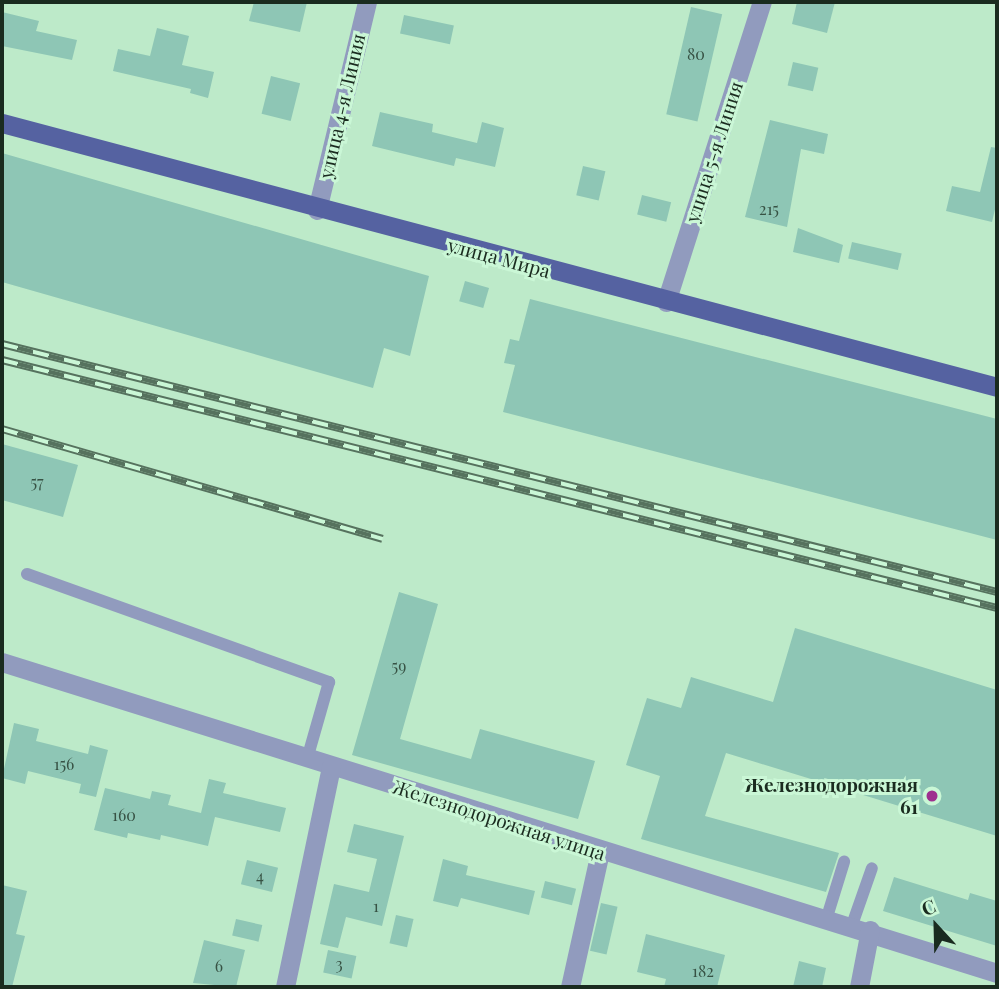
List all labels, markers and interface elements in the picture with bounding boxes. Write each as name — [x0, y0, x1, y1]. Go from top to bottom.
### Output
street label: улица 4-я Линия — [314, 31, 370, 181]
house number: 80 — [687, 44, 705, 64]
street label: улица 5-я Линия — [680, 79, 748, 225]
house number: 215 — [759, 199, 779, 219]
street label: улица Мира — [445, 233, 553, 283]
house number: 57 — [30, 472, 44, 492]
house number: 59 — [392, 656, 406, 676]
house number: 156 — [54, 754, 74, 774]
place label: Железнодорожная 61 — [745, 774, 918, 818]
street label: Железнодорожная улица — [390, 775, 608, 865]
marker: Железнодорожная 61 — [924, 788, 940, 804]
house number: 160 — [112, 805, 136, 825]
house number: 4 — [256, 866, 264, 886]
north arrow — [901, 891, 971, 961]
text: С — [917, 892, 939, 921]
house number: 1 — [373, 896, 379, 916]
house number: 3 — [335, 954, 343, 974]
house number: 6 — [215, 956, 223, 976]
house number: 182 — [692, 961, 714, 981]

